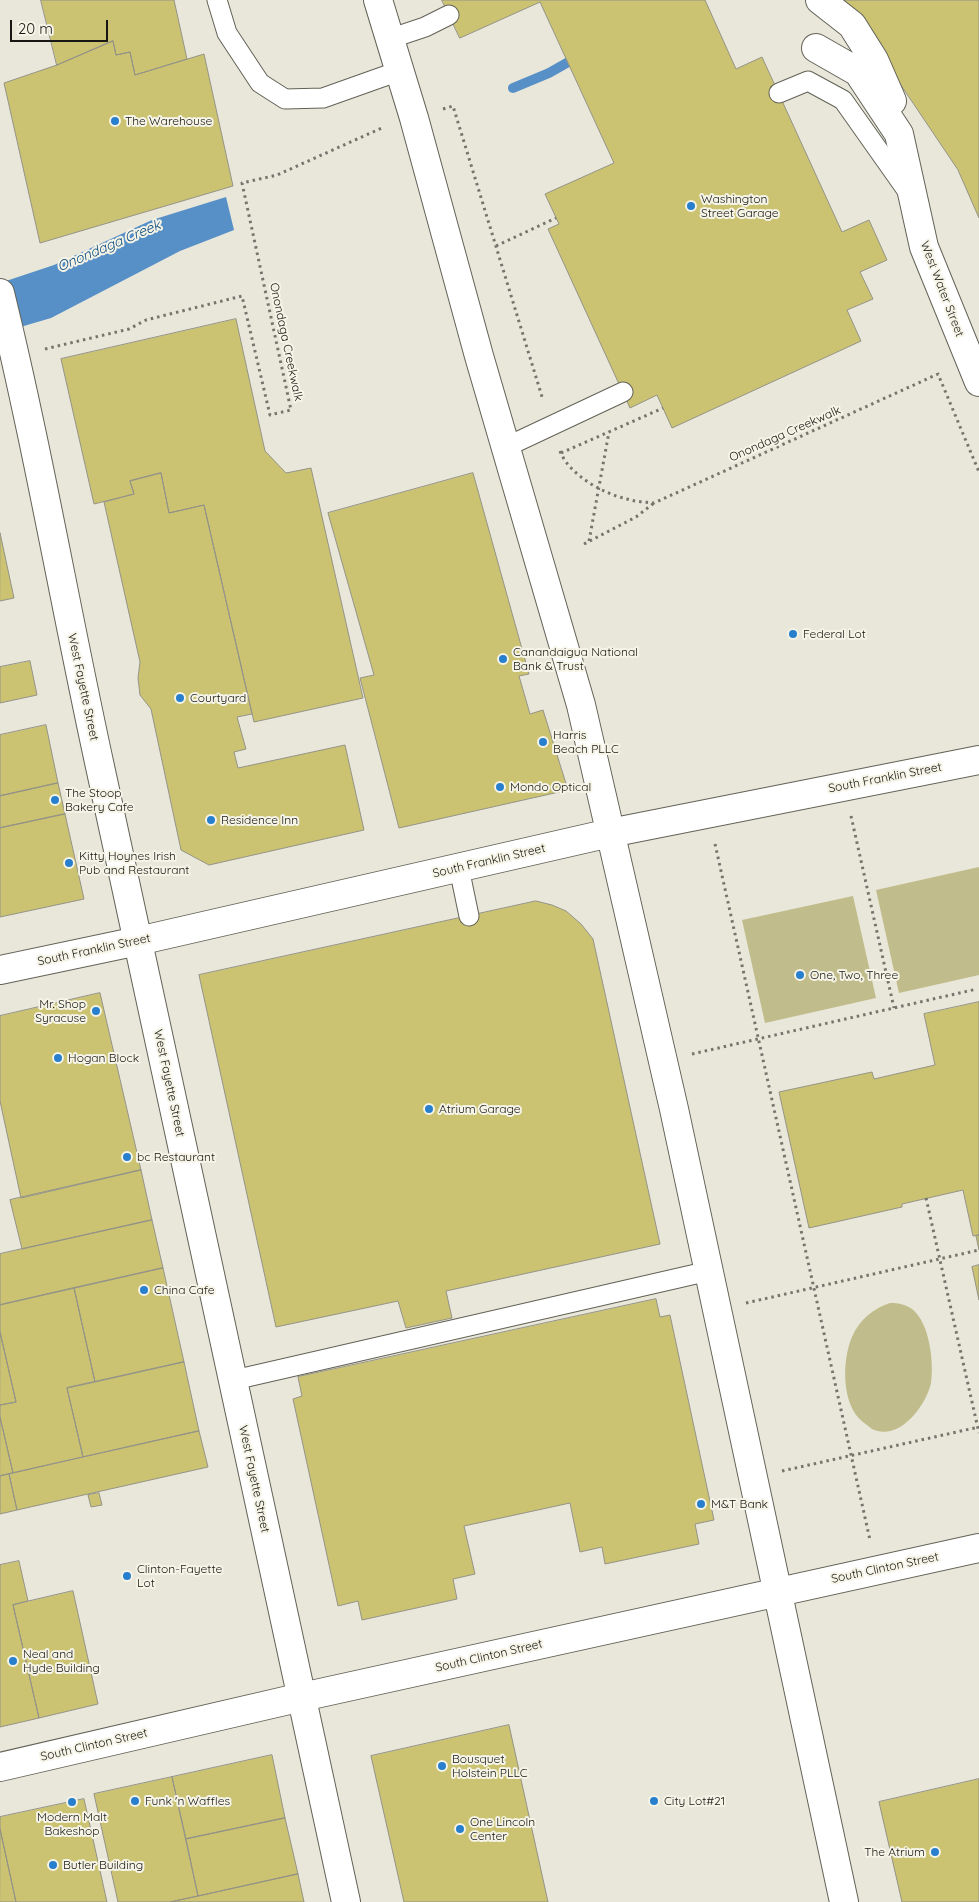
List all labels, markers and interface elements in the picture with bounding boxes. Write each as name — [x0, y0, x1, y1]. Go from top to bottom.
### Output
scale bar — [12, 10, 110, 42]
text: 20 m — [18, 19, 53, 38]
place label: The Warehouse — [125, 114, 212, 128]
marker: The Warehouse — [109, 115, 121, 127]
place label: Washington Street Garage — [701, 192, 779, 220]
marker: Washington Street Garage — [685, 200, 697, 212]
water label: Onondaga Creek — [55, 217, 163, 275]
street label: West Water Street — [917, 239, 967, 339]
street label: Onondaga Creekwalk — [266, 282, 306, 402]
street label: Onondaga Creekwalk — [727, 403, 843, 465]
place label: Federal Lot — [803, 627, 866, 641]
marker: Federal Lot — [787, 628, 799, 640]
street label: West Fayette Street — [65, 632, 101, 742]
place label: Canandaigua National Bank & Trust — [513, 645, 638, 673]
marker: Canandaigua National Bank & Trust — [497, 653, 509, 665]
place label: Courtyard — [190, 691, 246, 705]
marker: Courtyard — [174, 692, 186, 704]
place label: Harris Beach PLLC — [553, 728, 619, 756]
marker: Harris Beach PLLC — [537, 736, 549, 748]
street label: South Franklin Street — [827, 760, 943, 796]
place label: Mondo Optical — [510, 780, 591, 794]
marker: Mondo Optical — [494, 781, 506, 793]
place label: The Stoop Bakery Cafe — [65, 786, 133, 814]
marker: The Stoop Bakery Cafe — [49, 794, 61, 806]
place label: Residence Inn — [221, 813, 298, 827]
marker: Residence Inn — [205, 814, 217, 826]
street label: South Franklin Street — [431, 841, 547, 881]
place label: Kitty Hoynes Irish Pub and Restaurant — [79, 849, 189, 877]
marker: Kitty Hoynes Irish Pub and Restaurant — [63, 857, 75, 869]
street label: South Franklin Street — [36, 931, 152, 969]
place label: One, Two, Three — [810, 968, 898, 982]
marker: One, Two, Three — [794, 969, 806, 981]
place label: Mr. Shop Syracuse — [35, 997, 86, 1025]
marker: Mr. Shop Syracuse — [90, 1005, 102, 1017]
street label: West Fayette Street — [151, 1028, 187, 1138]
place label: Hogan Block — [68, 1051, 139, 1065]
marker: Hogan Block — [52, 1052, 64, 1064]
place label: Atrium Garage — [439, 1102, 521, 1116]
marker: Atrium Garage — [423, 1103, 435, 1115]
place label: bc Restaurant — [137, 1150, 215, 1164]
marker: bc Restaurant — [121, 1151, 133, 1163]
place label: China Cafe — [154, 1283, 214, 1297]
marker: China Cafe — [138, 1284, 150, 1296]
street label: West Fayette Street — [236, 1424, 272, 1534]
place label: M&T Bank — [711, 1497, 768, 1511]
marker: M&T Bank — [695, 1498, 707, 1510]
street label: South Clinton Street — [830, 1550, 940, 1586]
place label: Clinton-Fayette Lot — [137, 1562, 222, 1590]
marker: Clinton-Fayette Lot — [121, 1570, 133, 1582]
street label: South Clinton Street — [434, 1637, 544, 1675]
place label: Neal and Hyde Building — [23, 1647, 100, 1675]
marker: Neal and Hyde Building — [7, 1655, 19, 1667]
street label: South Clinton Street — [39, 1726, 149, 1764]
place label: Bousquet Holstein PLLC — [452, 1752, 527, 1780]
marker: Bousquet Holstein PLLC — [436, 1760, 448, 1772]
place label: Funk 'n Waffles — [145, 1794, 230, 1808]
place label: City Lot#21 — [664, 1794, 725, 1808]
marker: Funk 'n Waffles — [129, 1795, 141, 1807]
marker: City Lot#21 — [648, 1795, 660, 1807]
marker: Modern Malt Bakeshop — [66, 1796, 78, 1808]
place label: Modern Malt Bakeshop — [37, 1810, 107, 1838]
place label: One Lincoln Center — [470, 1815, 535, 1843]
marker: One Lincoln Center — [454, 1823, 466, 1835]
place label: The Atrium — [864, 1845, 925, 1859]
marker: The Atrium — [929, 1846, 941, 1858]
place label: Butler Building — [63, 1858, 143, 1872]
marker: Butler Building — [47, 1859, 59, 1871]

